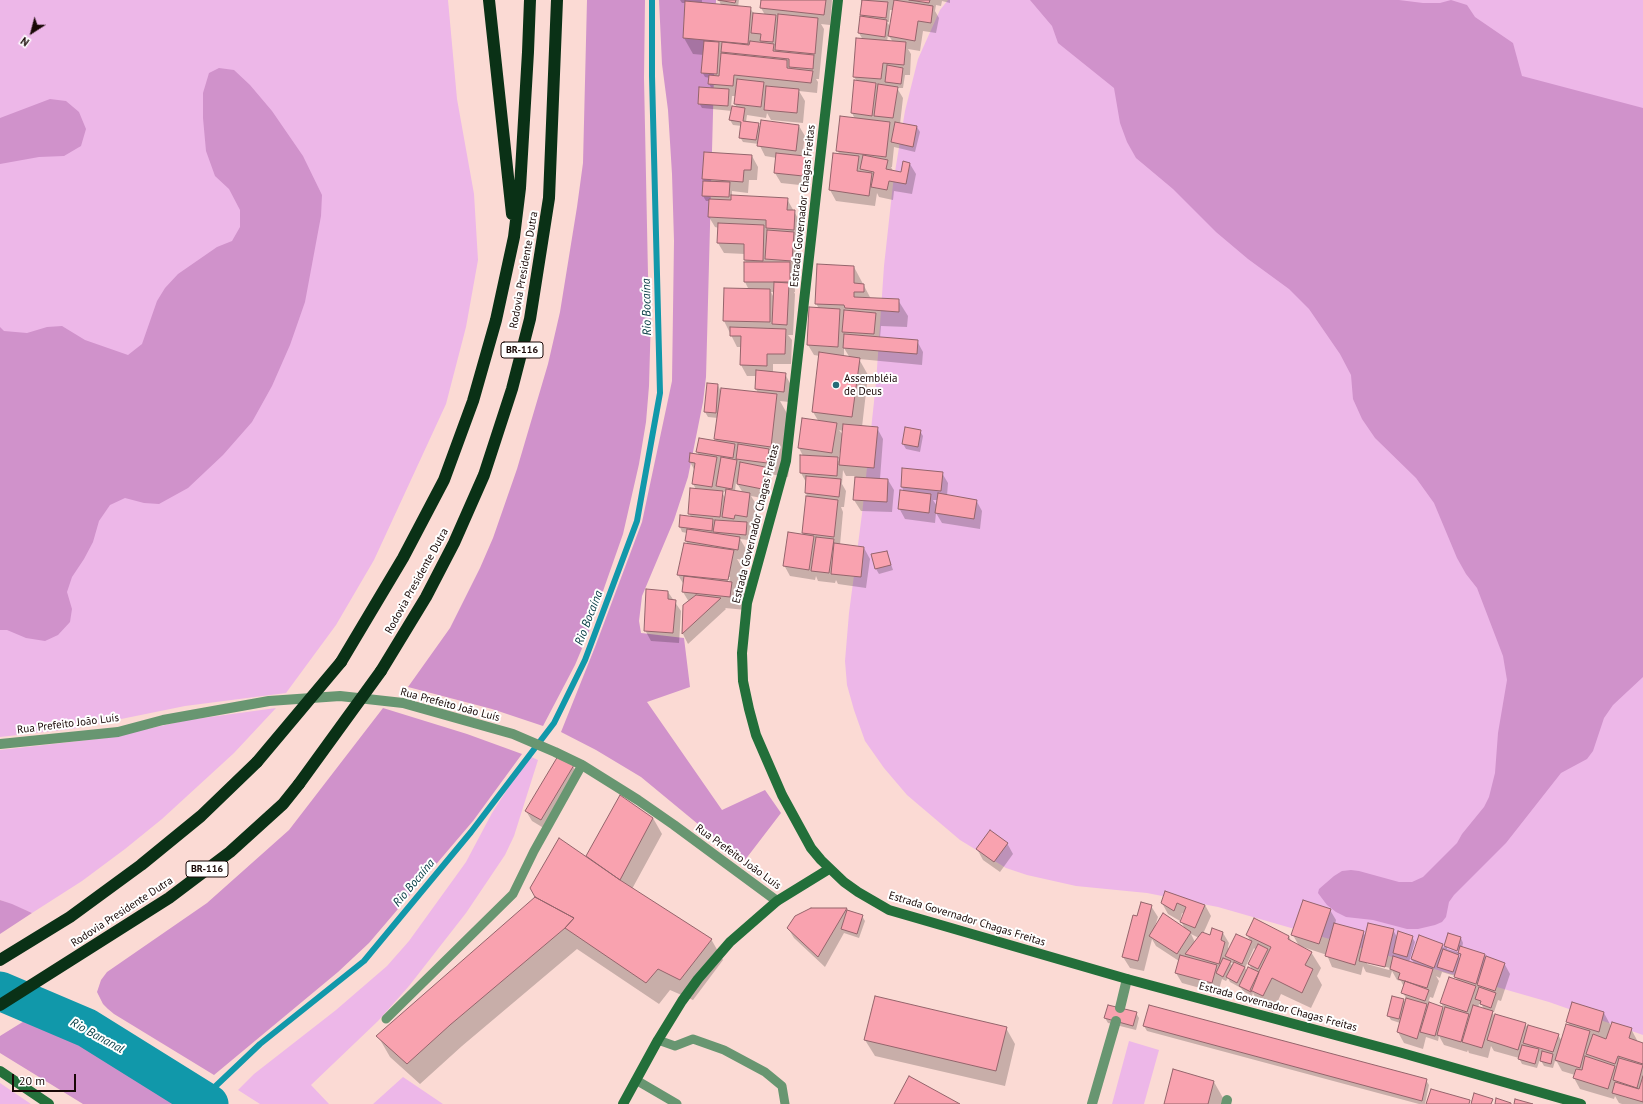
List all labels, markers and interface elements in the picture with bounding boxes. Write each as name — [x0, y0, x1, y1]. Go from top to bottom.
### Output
north arrow — [12, 12, 52, 52]
text: N — [18, 34, 32, 50]
street label: Estrada Governador Chagas Freitas — [788, 124, 818, 288]
street label: Rodovia Presidente Dutra — [507, 210, 541, 330]
water label: Rio Bocaína — [639, 278, 655, 336]
road number: BR-116 — [501, 342, 543, 358]
place label: Assembléia de Deus — [844, 372, 897, 398]
marker: Assembléia de Deus — [831, 380, 841, 390]
street label: Estrada Governador Chagas Freitas — [730, 443, 782, 605]
street label: Rodovia Presidente Dutra — [382, 526, 452, 636]
water label: Rio Bocaína — [572, 589, 606, 647]
street label: Rua Prefeito João Luís — [399, 685, 501, 725]
street label: Rua Prefeito João Luís — [16, 711, 120, 737]
street label: Rua Prefeito João Luís — [693, 822, 783, 892]
water label: Rio Bocaína — [390, 856, 438, 910]
road number: BR-116 — [186, 861, 228, 877]
street label: Rodovia Presidente Dutra — [69, 874, 175, 950]
street label: Estrada Governador Chagas Freitas — [887, 889, 1047, 949]
street label: Estrada Governador Chagas Freitas — [1197, 980, 1359, 1034]
water label: Rio Bananal — [68, 1015, 126, 1057]
scale bar — [14, 1066, 78, 1092]
text: 20 m — [19, 1073, 45, 1088]

